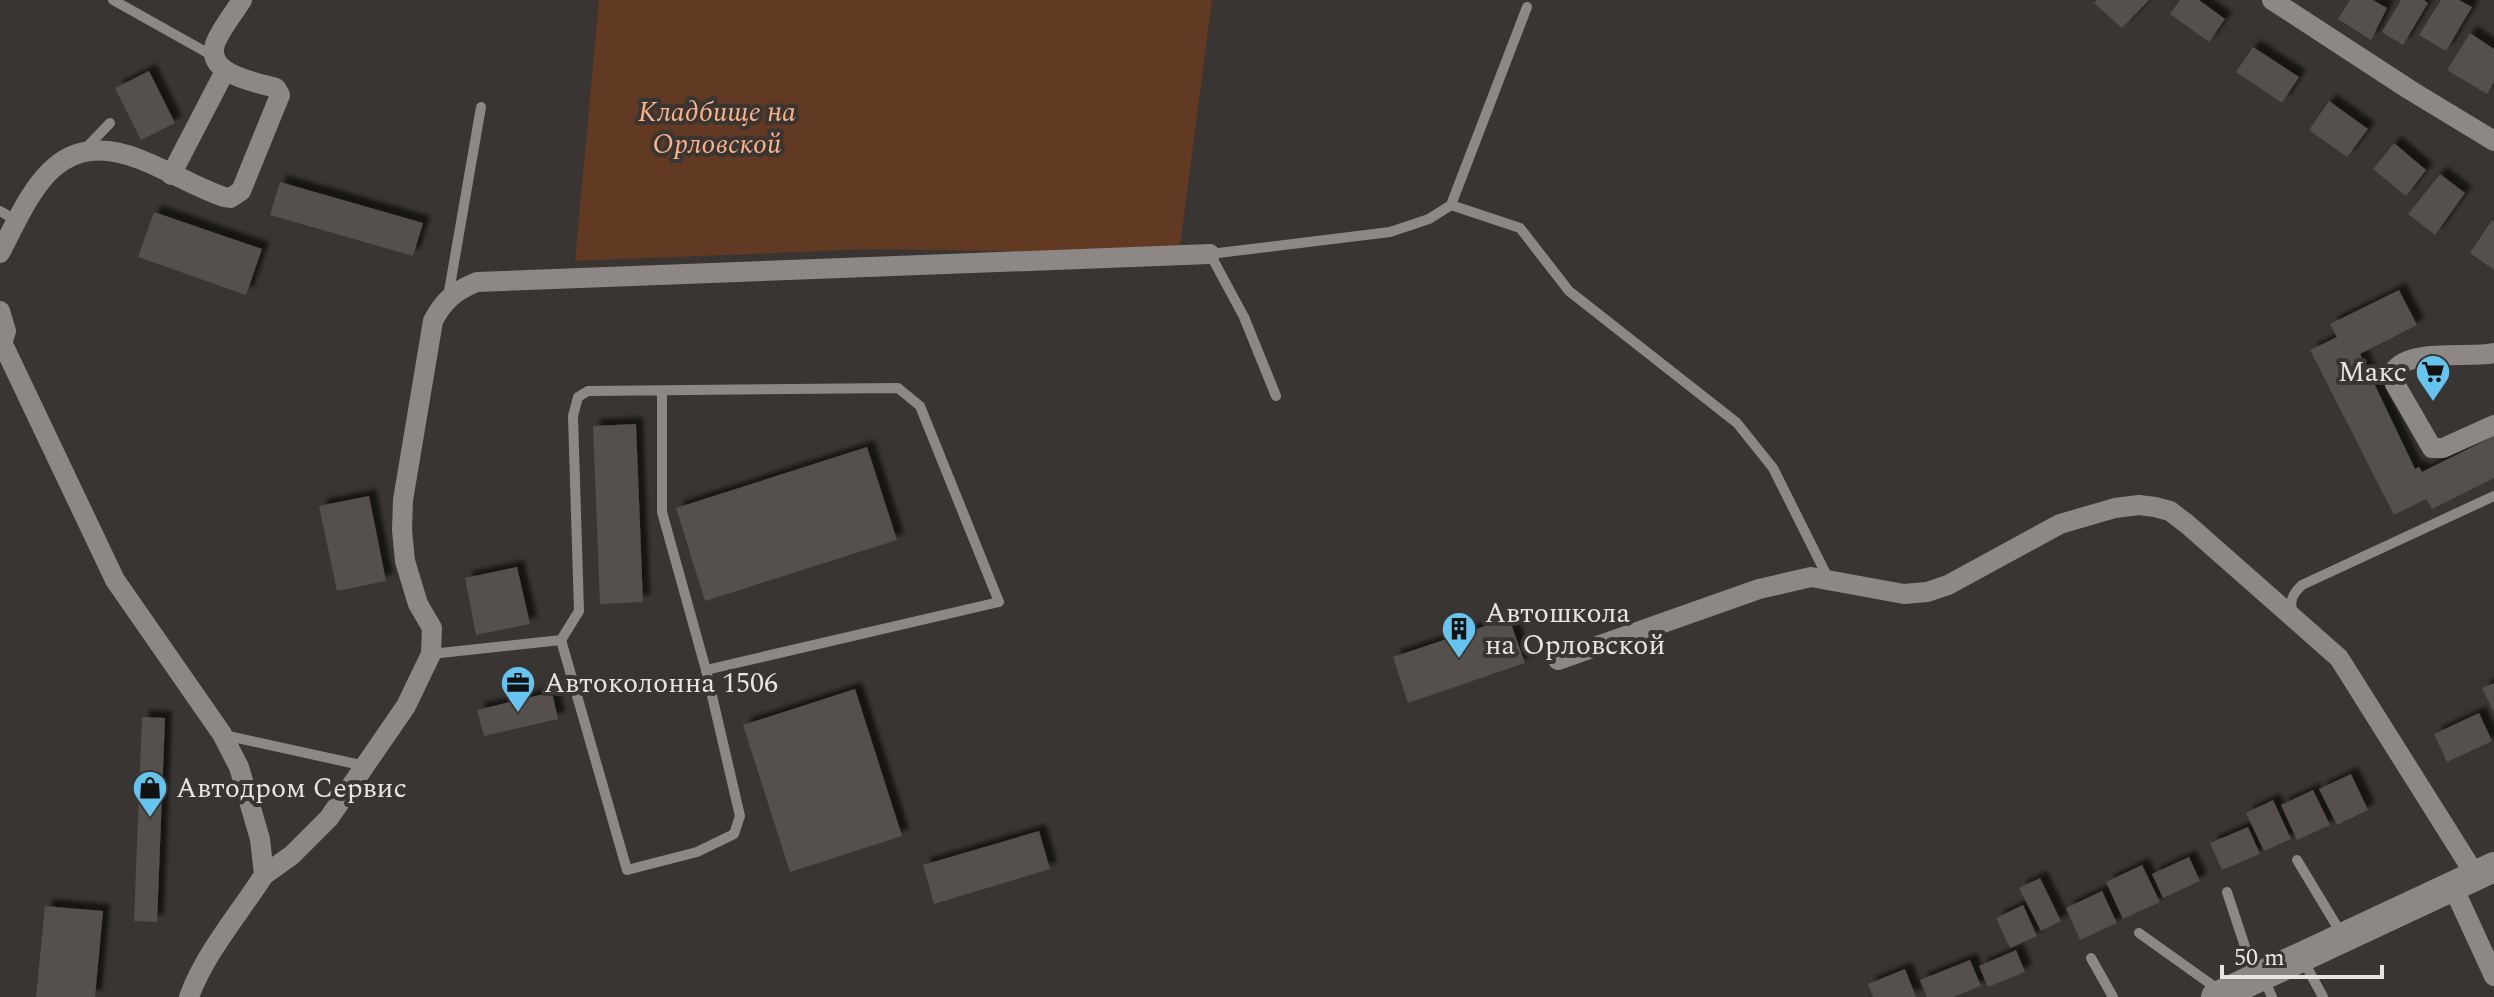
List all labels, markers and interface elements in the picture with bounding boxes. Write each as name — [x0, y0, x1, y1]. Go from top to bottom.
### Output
park label: Кладбище на Орловской — [638, 91, 796, 166]
place label: Макс — [2338, 351, 2407, 394]
supermarket icon: Макс — [2414, 353, 2452, 403]
place label: Автошкола на Орловской — [1485, 592, 1665, 667]
building icon: Автошкола на Орловской — [1440, 610, 1478, 660]
place label: Автоколонна 1506 — [544, 662, 778, 705]
office icon: Автоколонна 1506 — [499, 664, 537, 714]
place label: Автодром Сервис — [176, 767, 407, 810]
shop icon: Автодром Сервис — [131, 769, 169, 819]
scale bar — [2222, 929, 2382, 979]
text: 50 m — [2234, 940, 2285, 976]

